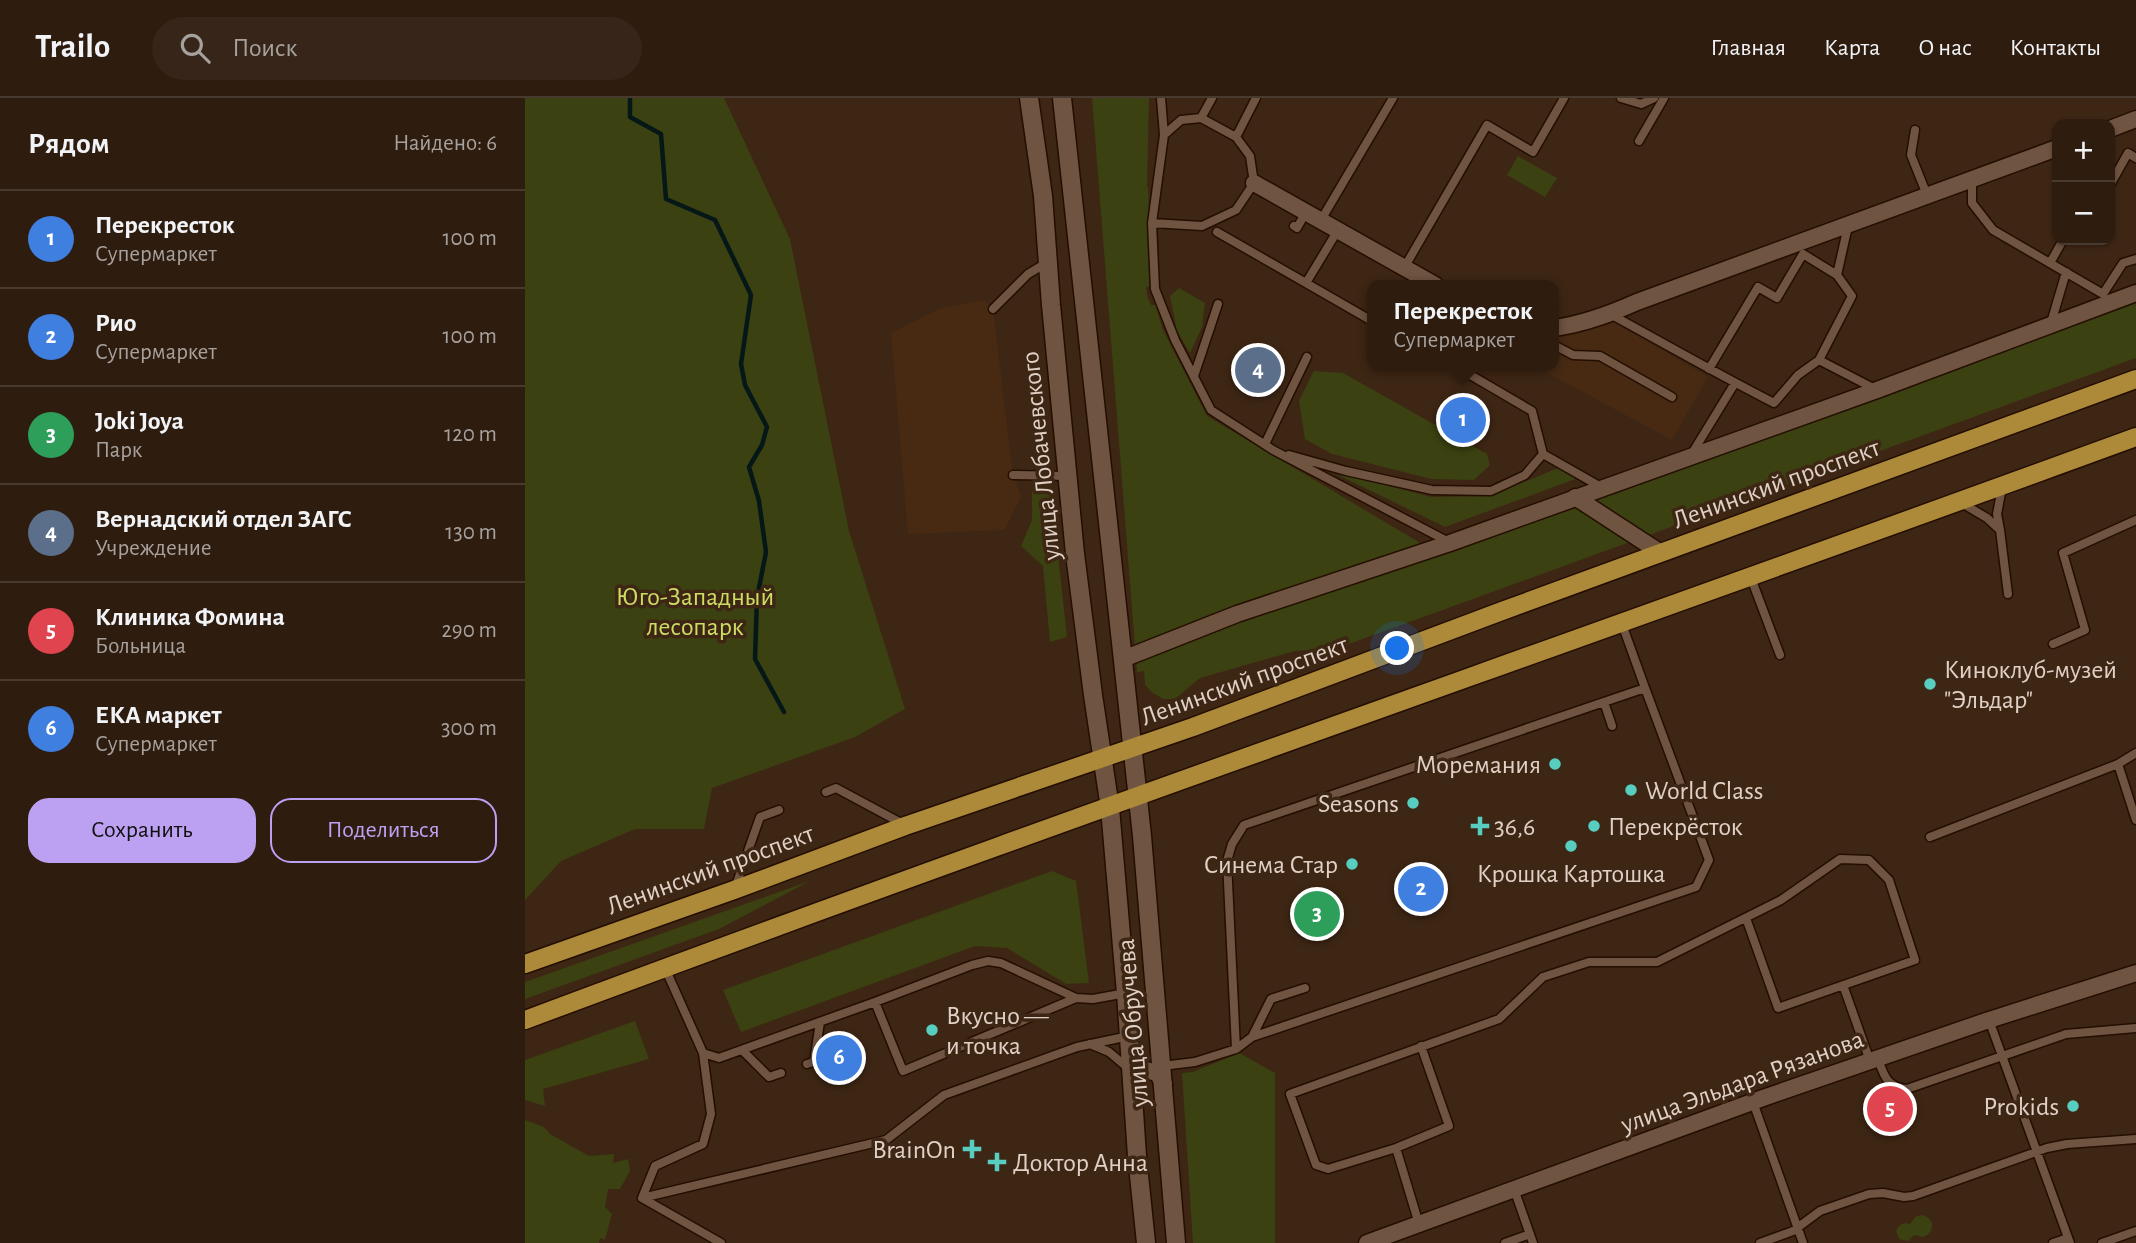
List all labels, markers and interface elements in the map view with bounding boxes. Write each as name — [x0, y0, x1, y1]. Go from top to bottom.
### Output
search box — [152, 17, 642, 80]
icon: search — [176, 29, 214, 67]
text: Trailo — [35, 31, 110, 64]
text: Поиск — [232, 35, 297, 61]
text: Главная — [1711, 36, 1786, 60]
text: Карта — [1824, 36, 1880, 60]
text: О нас — [1918, 36, 1972, 60]
text: Контакты — [2010, 36, 2101, 60]
map controls — [2052, 119, 2115, 245]
button: + — [2052, 119, 2115, 182]
text: Рядом — [28, 129, 110, 159]
text: Найдено: 6 — [393, 132, 497, 155]
button: − — [2052, 182, 2115, 245]
text: Перекресток — [95, 212, 235, 238]
text: 1 — [47, 227, 55, 250]
text: 100 m — [443, 227, 497, 250]
text: Супермаркет — [95, 243, 217, 266]
popup — [1367, 280, 1559, 371]
text: Перекресток — [1393, 298, 1533, 324]
text: Рио — [95, 310, 137, 336]
text: 2 — [46, 325, 56, 348]
text: 100 m — [443, 325, 497, 348]
text: Супермаркет — [1393, 329, 1515, 352]
text: Супермаркет — [95, 341, 217, 364]
pin: 4 — [1235, 344, 1281, 396]
street label: улица Лобачевского — [1017, 350, 1065, 563]
pin: 1 — [1440, 394, 1486, 446]
text: Joki Joya — [95, 408, 184, 434]
text: 3 — [46, 423, 56, 446]
text: 120 m — [444, 423, 497, 446]
street label: Ленинский проспект — [1669, 434, 1884, 533]
text: Парк — [95, 439, 142, 462]
text: Вернадский отдел ЗАГС — [95, 506, 352, 532]
text: 4 — [45, 521, 57, 544]
text: 130 m — [445, 521, 497, 544]
text: Учреждение — [95, 537, 212, 560]
park label: Юго-Западный лесопарк — [616, 584, 774, 640]
text: Клиника Фомина — [95, 604, 285, 630]
text: 5 — [46, 619, 56, 642]
text: 290 m — [441, 619, 497, 642]
street label: Ленинский проспект — [1137, 631, 1352, 730]
your location — [1380, 631, 1414, 665]
text: Больница — [95, 635, 186, 658]
place label: Киноклуб-музей "Эльдар" — [1944, 657, 2117, 713]
marker: Киноклуб-музей "Эльдар" — [1922, 676, 1938, 692]
text: ЕКА маркет — [95, 702, 222, 728]
text: 6 — [45, 717, 57, 740]
text: 300 m — [441, 717, 497, 740]
text: Супермаркет — [95, 733, 217, 756]
place label: Моремания — [1416, 752, 1541, 778]
marker: Моремания — [1547, 756, 1563, 772]
place label: World Class — [1645, 778, 1763, 804]
marker: World Class — [1623, 782, 1639, 798]
place label: Seasons — [1318, 791, 1399, 817]
marker: Seasons — [1405, 795, 1421, 811]
button: Сохранить — [28, 798, 256, 863]
button: Поделиться — [270, 798, 497, 863]
place label: 36,6 — [1494, 814, 1535, 840]
place label: Перекрёсток — [1608, 814, 1743, 840]
marker: 36,6 — [1472, 818, 1488, 834]
marker: Перекрёсток — [1586, 818, 1602, 834]
street label: Ленинский проспект — [603, 820, 818, 919]
marker: Крошка Картошка — [1563, 838, 1579, 854]
place label: Синема Стар — [1204, 852, 1338, 878]
marker: Синема Стар — [1344, 856, 1360, 872]
place label: Крошка Картошка — [1477, 861, 1665, 887]
pin: 2 — [1398, 863, 1444, 915]
pin: 3 — [1294, 888, 1340, 940]
street label: улица Обручева — [1113, 938, 1153, 1109]
place label: Вкусно — и точка — [946, 1003, 1049, 1059]
marker: Вкусно — и точка — [924, 1022, 940, 1038]
street label: улица Эльдара Рязанова — [1617, 1026, 1867, 1138]
pin: 6 — [816, 1032, 862, 1084]
pin: 5 — [1867, 1083, 1913, 1135]
place label: Prokids — [1983, 1094, 2059, 1120]
marker: Prokids — [2065, 1098, 2081, 1114]
place label: BrainOn — [873, 1137, 956, 1163]
marker: BrainOn — [962, 1139, 982, 1159]
place label: Доктор Анна — [1013, 1150, 1148, 1176]
marker: Доктор Анна — [987, 1152, 1007, 1172]

